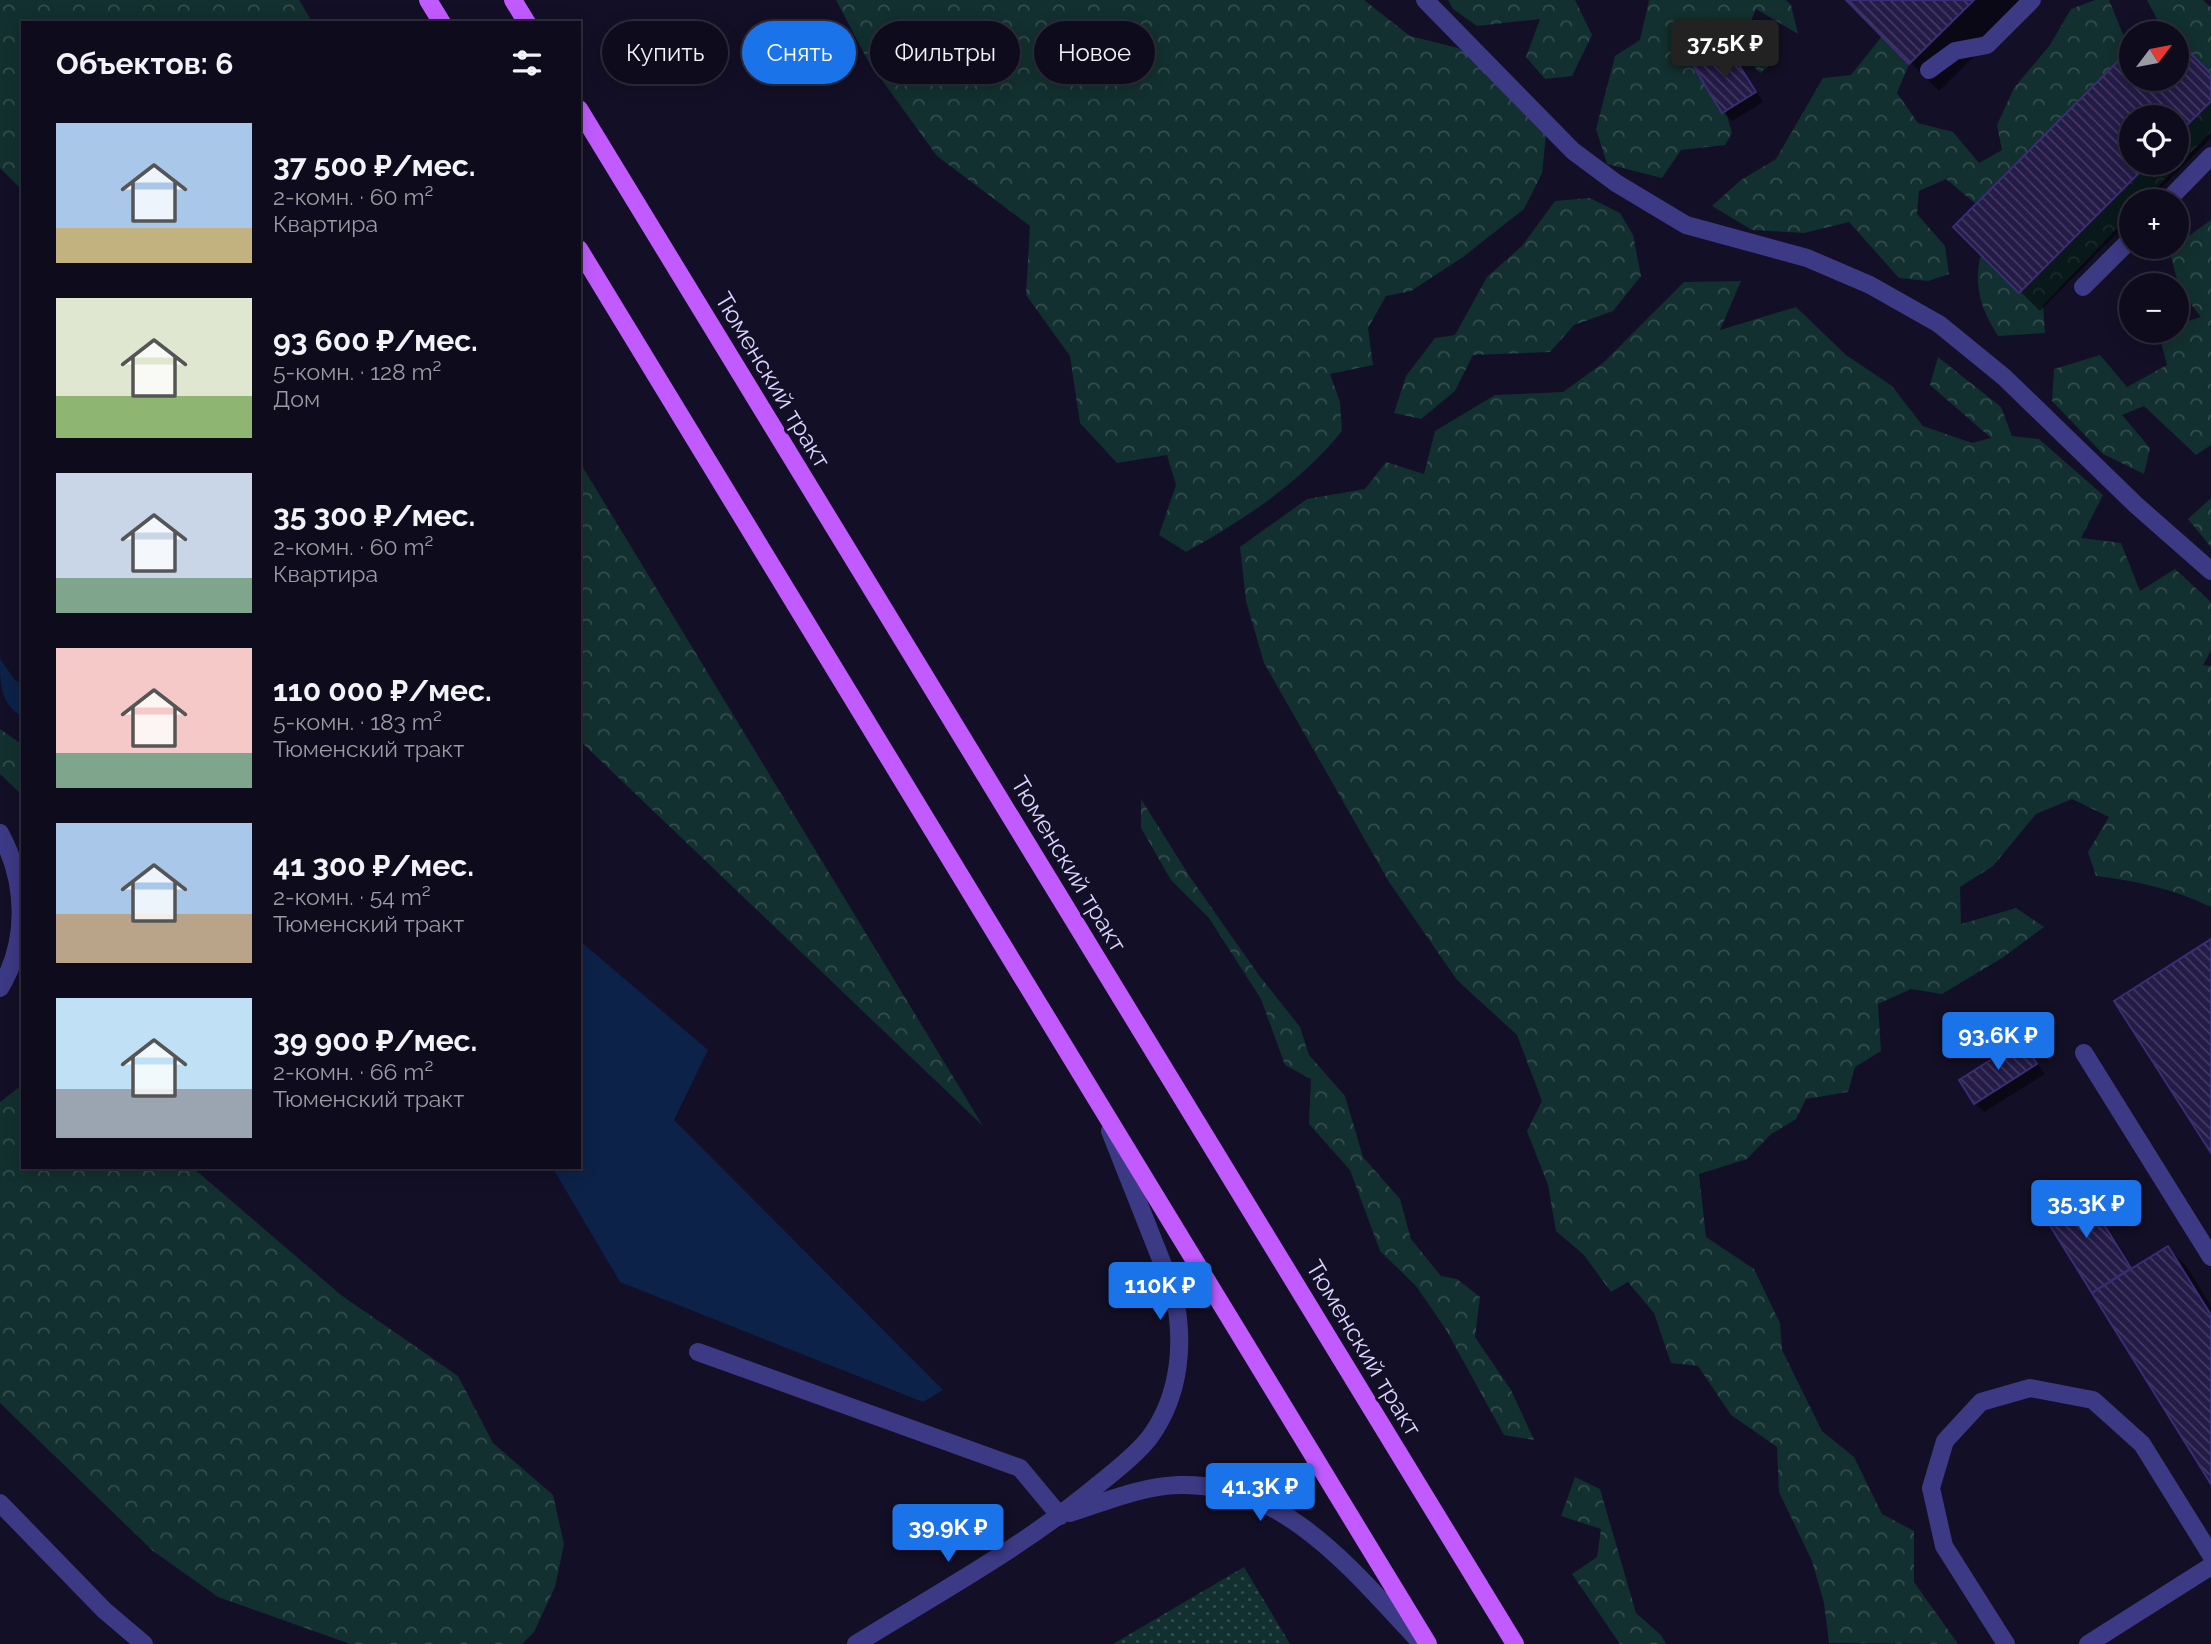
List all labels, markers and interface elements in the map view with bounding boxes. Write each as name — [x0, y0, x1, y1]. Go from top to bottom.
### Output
pin: 37.5K ₽ — [1660, 20, 1790, 80]
chip: Купить — [602, 21, 728, 84]
chip: Снять — [742, 21, 856, 84]
chip: Фильтры — [870, 21, 1020, 84]
chip: Новое — [1034, 21, 1155, 84]
north arrow — [2119, 21, 2189, 91]
map controls — [2119, 21, 2189, 343]
text: 37.5K ₽ — [1687, 29, 1763, 56]
icon: filters — [508, 44, 546, 82]
text: Объектов: 6 — [56, 46, 233, 81]
button: locate — [2119, 105, 2189, 175]
text: 37 500 ₽/мес. — [273, 148, 475, 183]
icon: home — [112, 151, 196, 235]
text: 2-комн. · 60 m² — [273, 183, 434, 210]
button: + — [2119, 189, 2189, 259]
text: Квартира — [273, 210, 378, 237]
button: − — [2119, 273, 2189, 343]
street label: Тюменский тракт — [709, 287, 837, 473]
text: 93 600 ₽/мес. — [273, 323, 478, 358]
icon: home — [112, 326, 196, 410]
text: 5-комн. · 128 m² — [273, 358, 442, 385]
text: Дом — [273, 385, 320, 412]
text: 35 300 ₽/мес. — [273, 498, 475, 533]
icon: home — [112, 501, 196, 585]
text: 2-комн. · 60 m² — [273, 533, 434, 560]
text: Квартира — [273, 560, 378, 587]
text: 110 000 ₽/мес. — [273, 673, 492, 708]
icon: home — [112, 676, 196, 760]
text: 5-комн. · 183 m² — [273, 708, 442, 735]
text: Тюменский тракт — [273, 735, 464, 762]
street label: Тюменский тракт — [1005, 771, 1133, 957]
text: 41 300 ₽/мес. — [273, 848, 474, 883]
icon: home — [112, 851, 196, 935]
text: 2-комн. · 54 m² — [273, 883, 431, 910]
text: Тюменский тракт — [273, 910, 464, 937]
pin: 93.6K ₽ — [1933, 1012, 2063, 1072]
text: 93.6K ₽ — [1958, 1021, 2038, 1048]
text: 39 900 ₽/мес. — [273, 1023, 477, 1058]
icon: home — [112, 1026, 196, 1110]
text: 2-комн. · 66 m² — [273, 1058, 433, 1085]
text: Тюменский тракт — [273, 1085, 464, 1112]
pin: 35.3K ₽ — [2021, 1180, 2151, 1240]
text: 35.3K ₽ — [2047, 1189, 2125, 1216]
street label: Тюменский тракт — [1300, 1255, 1428, 1441]
pin: 110K ₽ — [1103, 1262, 1217, 1322]
text: 110K ₽ — [1125, 1271, 1195, 1298]
pin: 41.3K ₽ — [1195, 1464, 1325, 1523]
text: 41.3K ₽ — [1222, 1472, 1298, 1499]
pin: 39.9K ₽ — [883, 1504, 1013, 1564]
text: 39.9K ₽ — [908, 1513, 988, 1540]

